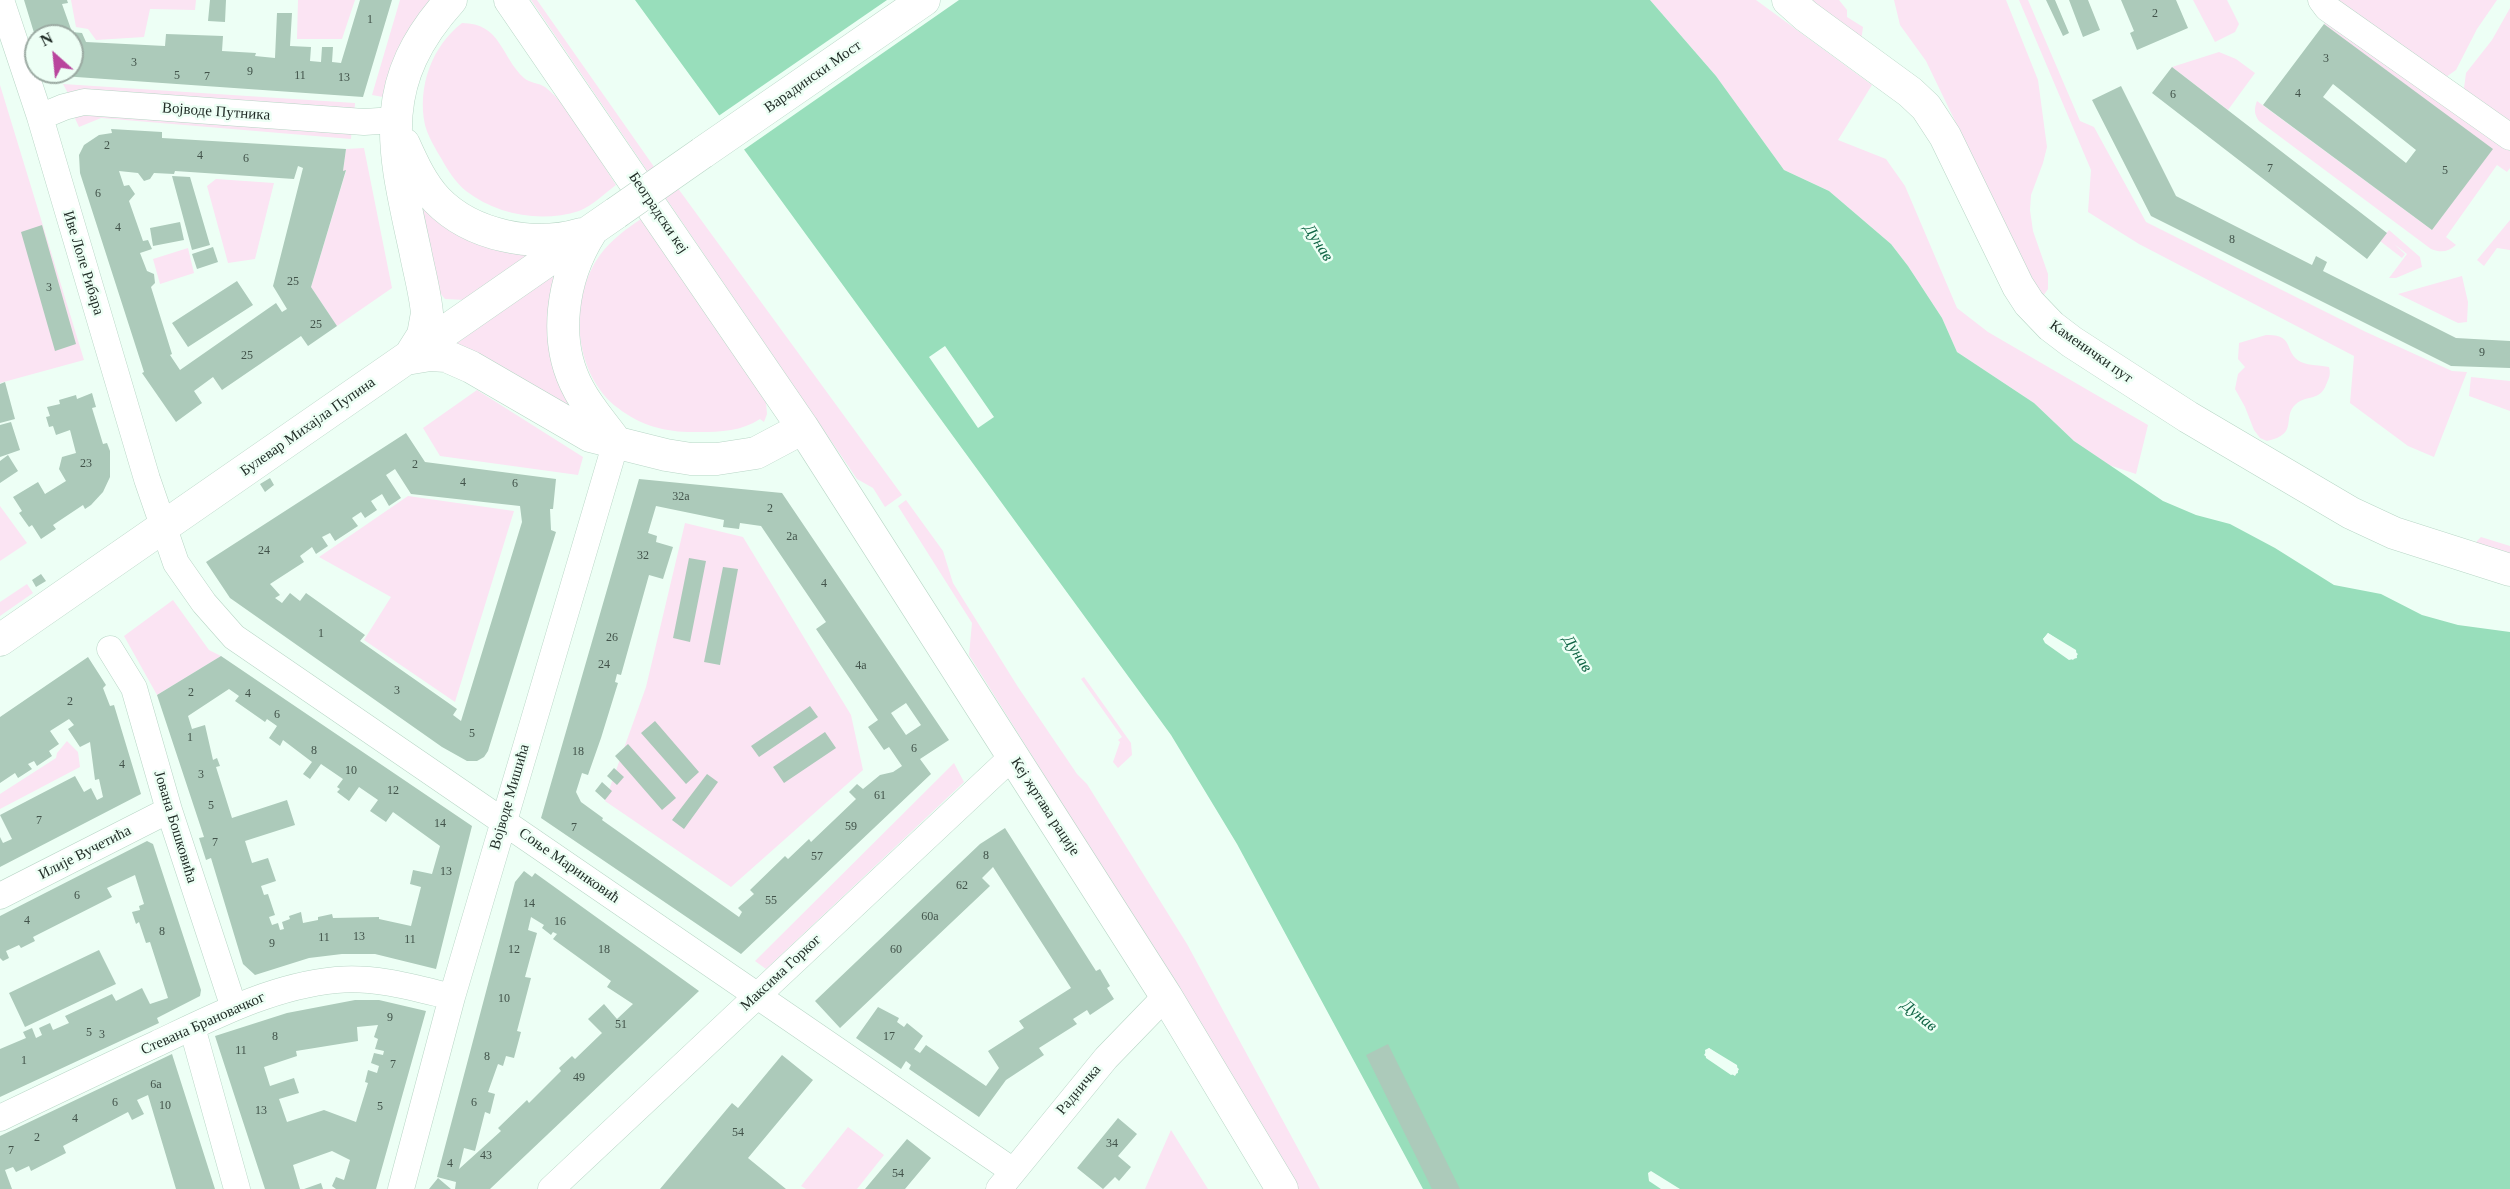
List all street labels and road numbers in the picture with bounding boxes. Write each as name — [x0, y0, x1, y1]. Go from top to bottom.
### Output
street label: Варадински Мост — [761, 37, 865, 117]
street label: Војводе Путника — [161, 99, 271, 125]
street label: Београдски кеј — [624, 169, 692, 257]
street label: Иве Лоле Рибара — [59, 209, 107, 317]
street label: Каменички пут — [2046, 317, 2136, 387]
street label: Булевар Михајла Пупина — [237, 374, 379, 480]
street label: Војводе Мишића — [486, 742, 534, 852]
street label: Кеј жртава рације — [1007, 755, 1083, 859]
street label: Јована Бошковића — [149, 769, 201, 885]
street label: Илије Вучетића — [36, 822, 134, 884]
street label: Соње Маринковић — [515, 825, 623, 907]
street label: Максима Горког — [737, 931, 825, 1015]
street label: Стевана Брановачког — [138, 989, 268, 1059]
street label: Радничка — [1053, 1061, 1105, 1119]

